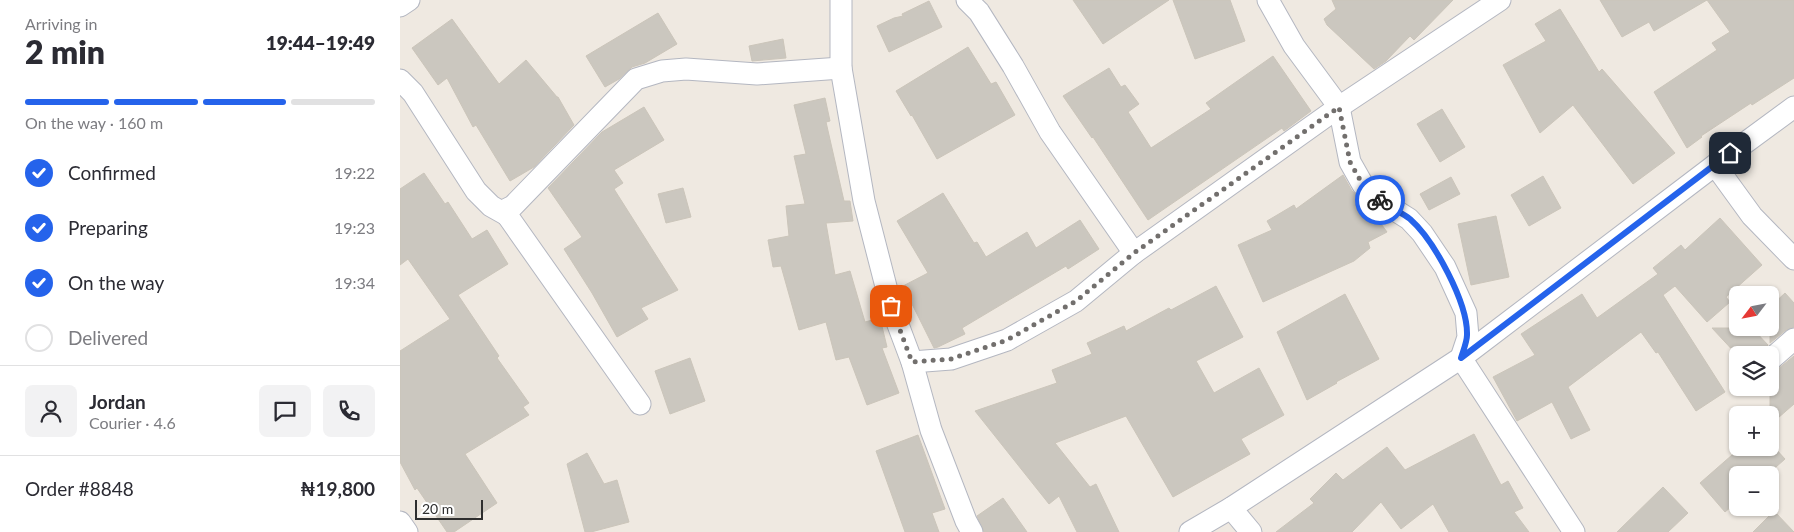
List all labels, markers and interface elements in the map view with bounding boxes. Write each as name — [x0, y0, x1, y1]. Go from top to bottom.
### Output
text: Arriving in — [25, 14, 98, 33]
text: 19:44–19:49 — [266, 31, 375, 54]
text: 2 min — [25, 32, 105, 71]
text: On the way · 160 m — [25, 113, 163, 132]
pin — [1709, 132, 1751, 174]
icon: home — [1716, 139, 1744, 167]
icon: check — [25, 159, 53, 187]
text: Confirmed — [68, 161, 156, 184]
text: 19:22 — [334, 163, 375, 182]
courier — [1355, 175, 1405, 225]
icon: bike — [1366, 186, 1394, 214]
icon: check — [25, 214, 53, 242]
text: Preparing — [68, 216, 148, 239]
text: 19:23 — [334, 218, 375, 237]
icon: check — [25, 269, 53, 297]
text: On the way — [68, 271, 164, 294]
text: 19:34 — [334, 273, 375, 292]
pin — [870, 285, 912, 327]
north arrow — [1729, 286, 1779, 336]
map controls — [1729, 286, 1779, 516]
icon: bag — [877, 292, 905, 320]
text: Delivered — [68, 326, 148, 349]
button: layers — [1729, 346, 1779, 396]
button: person — [25, 385, 77, 437]
button: chat — [259, 385, 311, 437]
button: phone — [323, 385, 375, 437]
text: Jordan — [89, 390, 146, 413]
button: + — [1729, 406, 1779, 456]
text: Courier · 4.6 — [89, 413, 176, 432]
button: − — [1729, 466, 1779, 516]
text: Order #8848 — [25, 477, 134, 500]
text: ₦19,800 — [300, 477, 375, 500]
scale bar — [415, 497, 482, 520]
text: 20 m — [422, 500, 453, 517]

